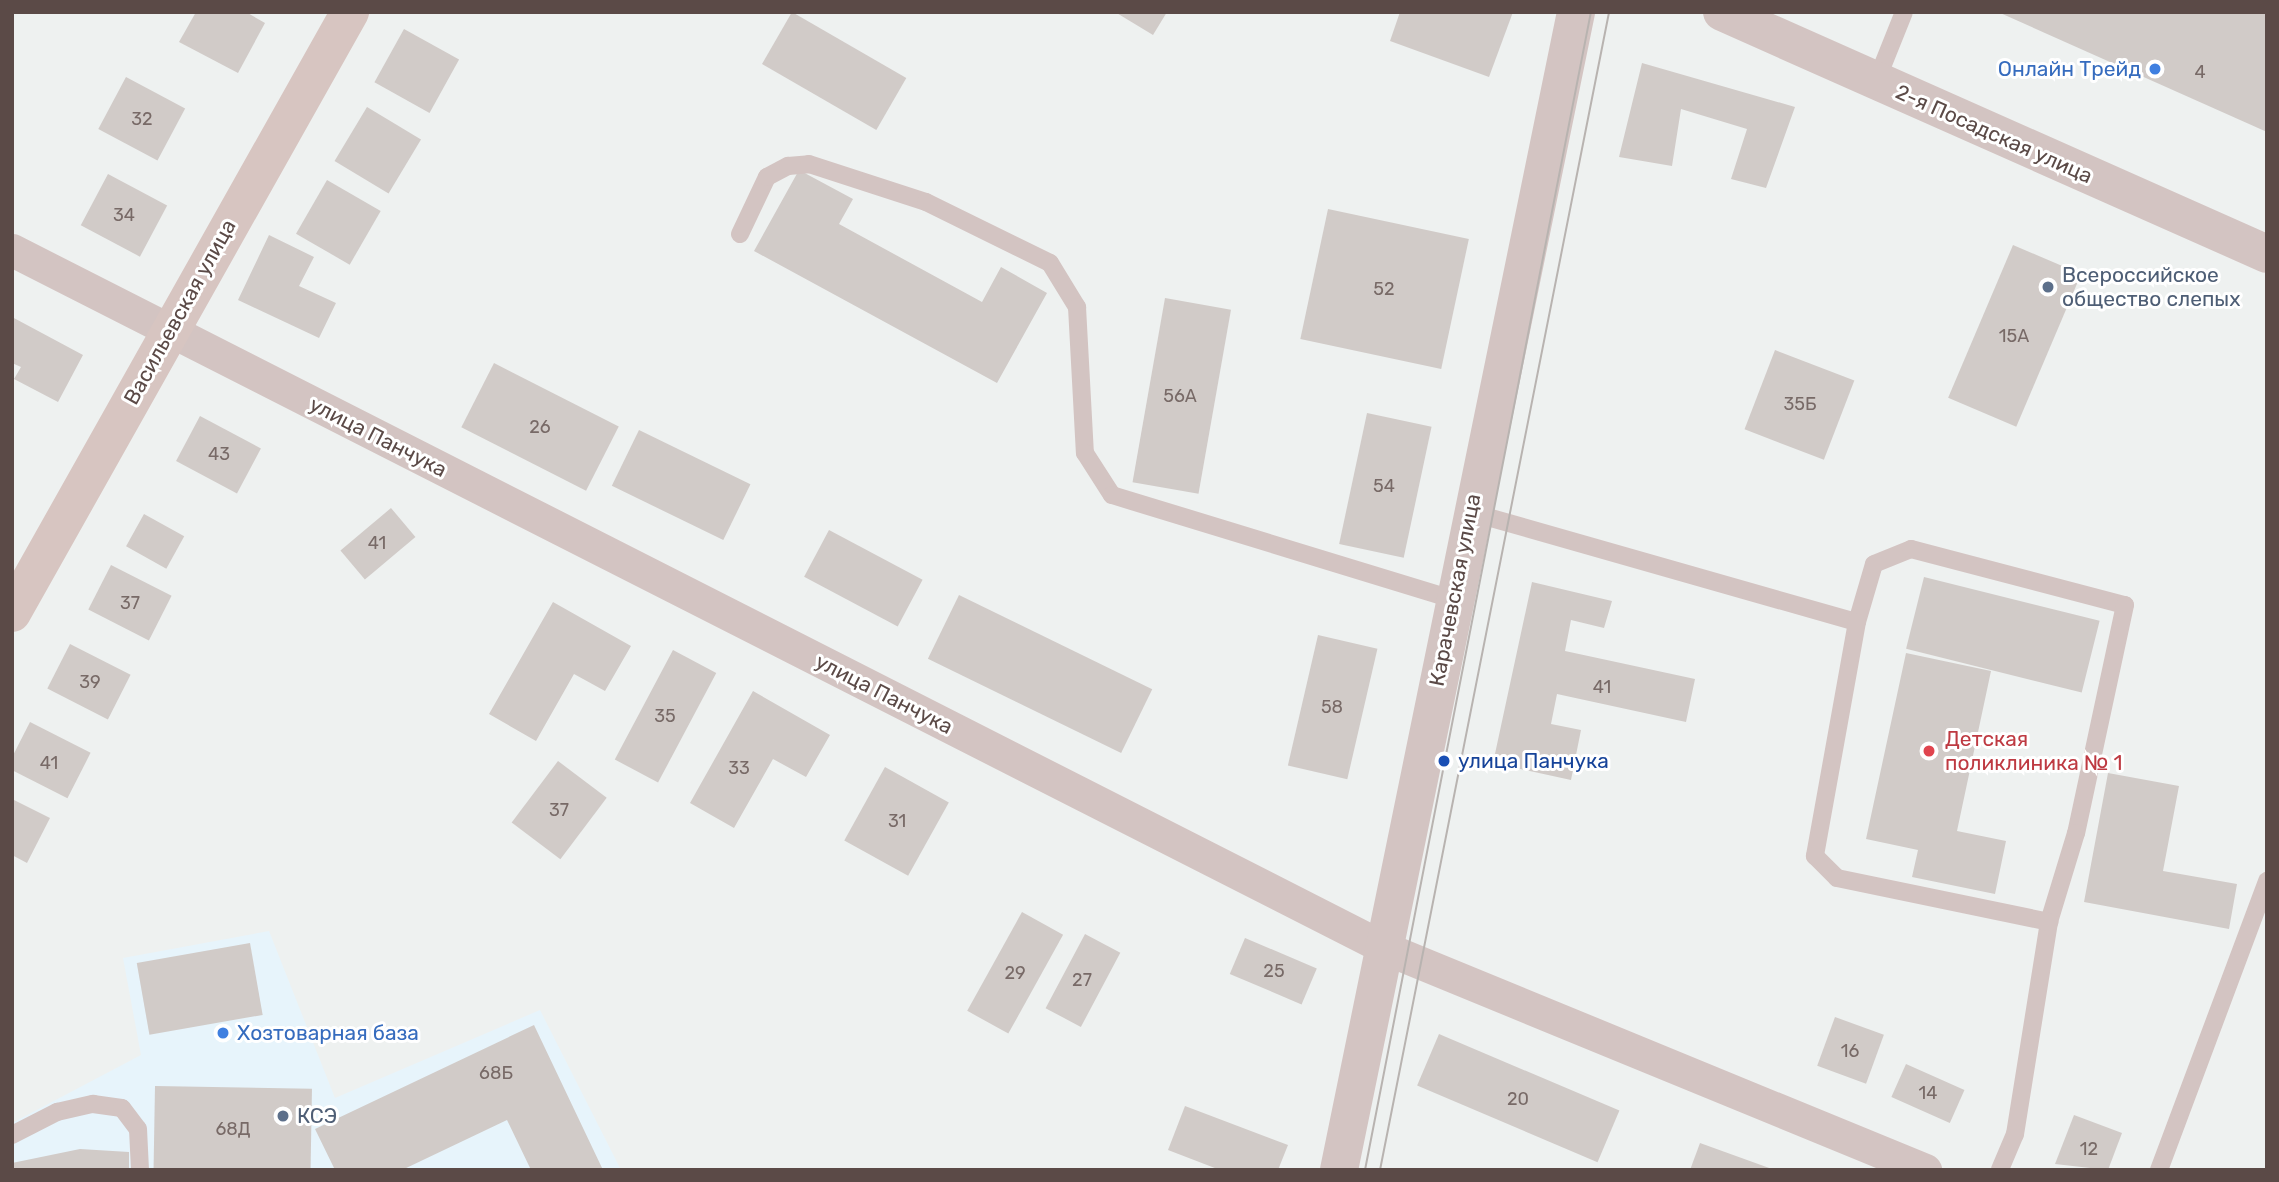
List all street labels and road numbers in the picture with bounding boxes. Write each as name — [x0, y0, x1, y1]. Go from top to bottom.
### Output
street label: 2-я Посадская улица — [1892, 79, 2096, 189]
street label: Васильевская улица — [119, 215, 241, 409]
street label: улица Панчука — [305, 392, 451, 482]
street label: Карачевская улица — [1424, 492, 1486, 688]
street label: улица Панчука — [811, 649, 957, 739]

